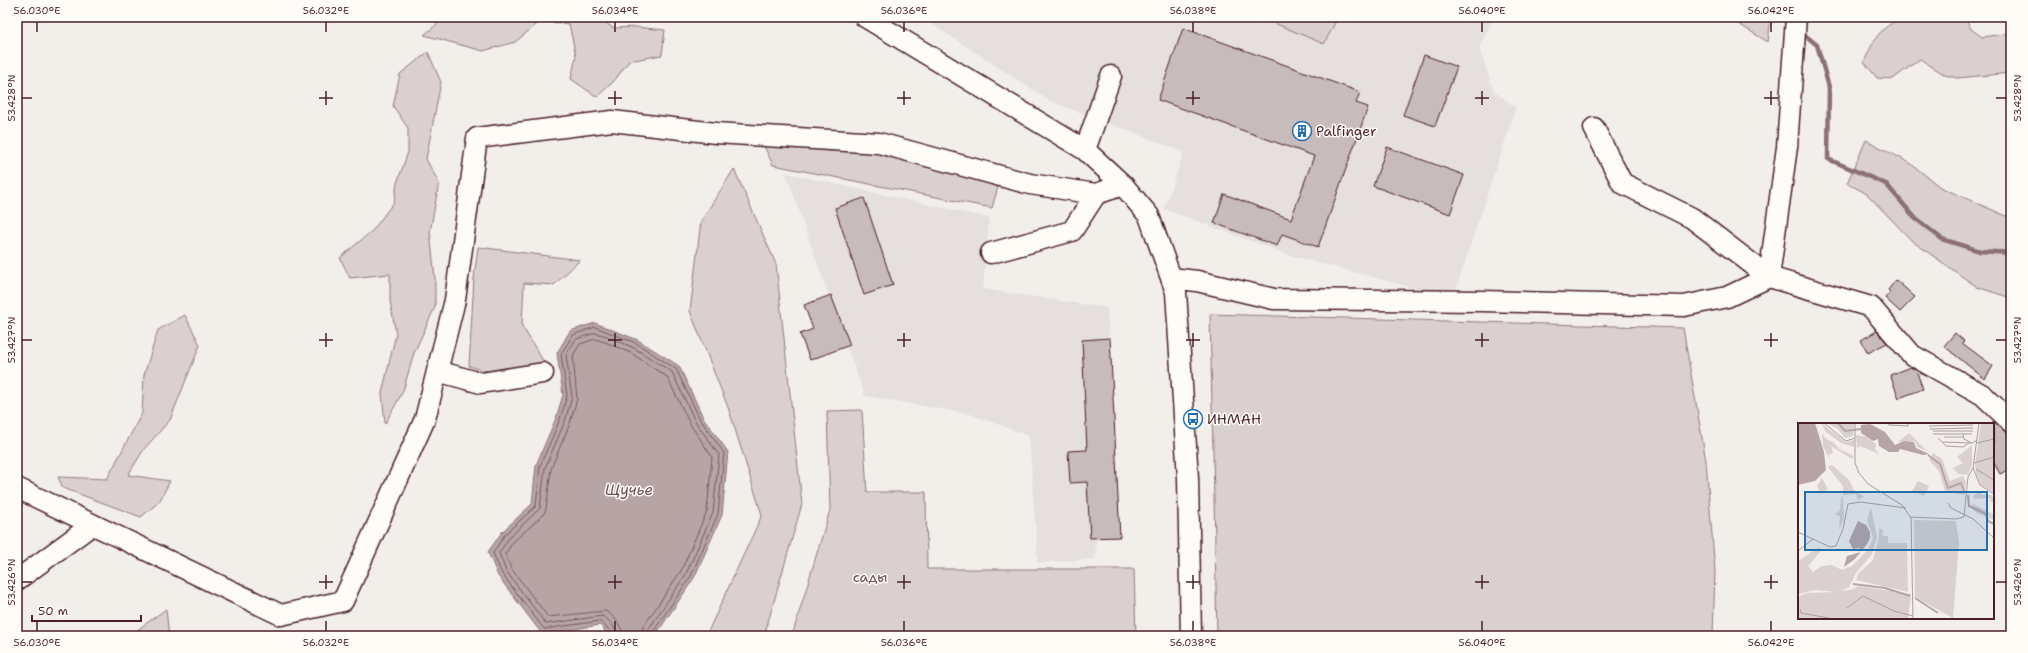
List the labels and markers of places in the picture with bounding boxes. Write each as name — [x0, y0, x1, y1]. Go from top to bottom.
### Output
building icon: Palfinger — [1291, 120, 1313, 142]
place label: Palfinger — [1316, 122, 1377, 140]
bus stop icon: ИНМАН — [1182, 408, 1204, 430]
place label: ИНМАН — [1207, 410, 1261, 428]

